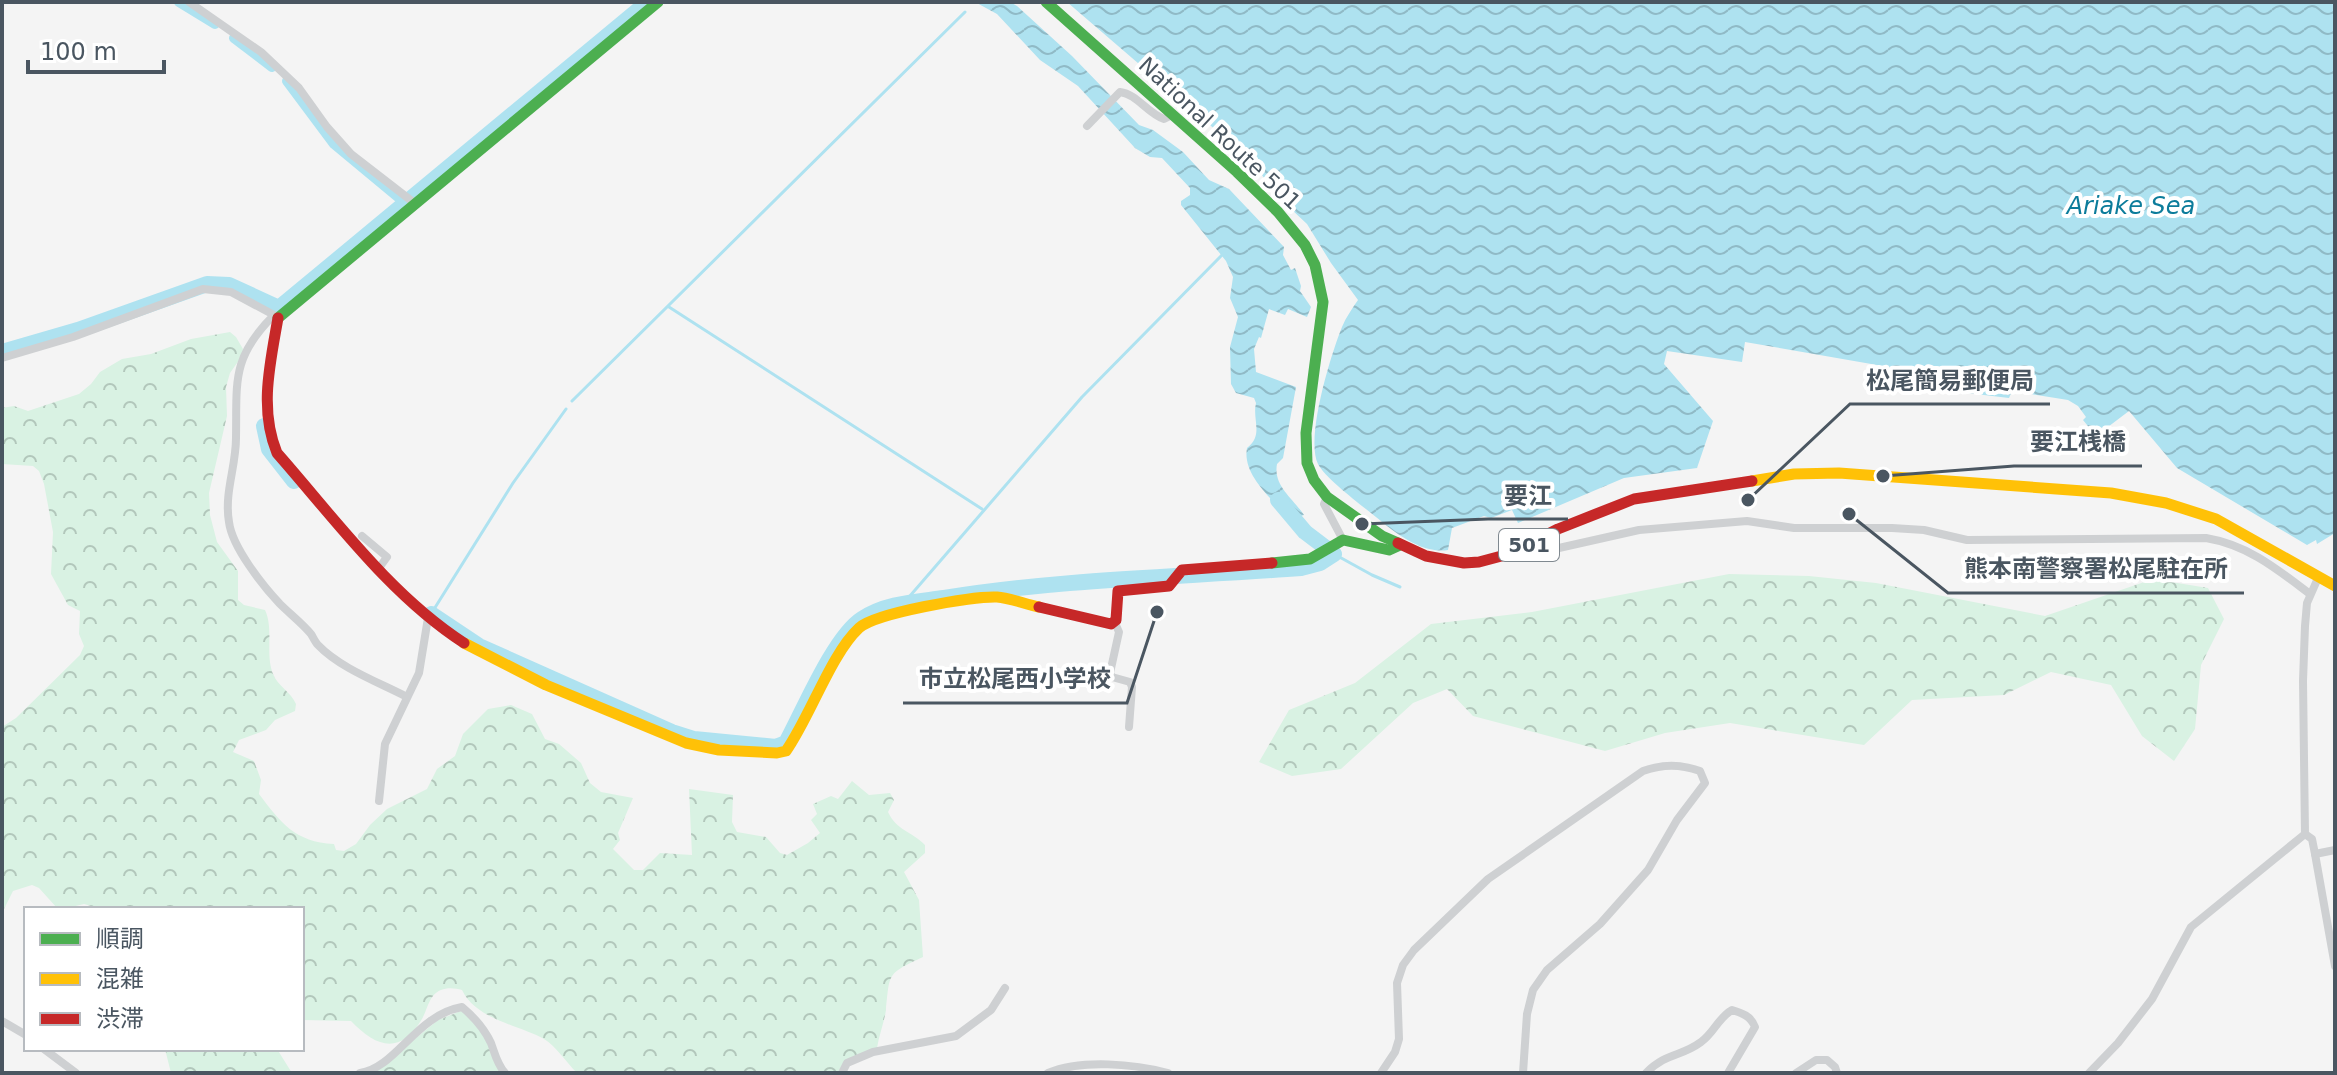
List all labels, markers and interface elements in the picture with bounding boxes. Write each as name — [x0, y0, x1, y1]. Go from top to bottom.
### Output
scale bar — [28, 24, 164, 74]
text: 100 m — [40, 38, 117, 66]
street label: National Route 501 — [1134, 52, 1306, 215]
water label: Ariake Sea — [2065, 192, 2195, 220]
callout: 松尾簡易郵便局 — [1850, 356, 2050, 404]
text: 松尾簡易郵便局 — [1866, 367, 2034, 395]
callout: 要江桟橋 — [2014, 418, 2142, 466]
text: 要江桟橋 — [2030, 428, 2126, 456]
callout: 要江 — [1488, 471, 1568, 519]
text: 要江 — [1504, 482, 1552, 510]
road number: 501 — [1499, 529, 1559, 561]
callout: 熊本南警察署松尾駐在所 — [1948, 545, 2244, 593]
text: 熊本南警察署松尾駐在所 — [1964, 555, 2228, 583]
callout: 市立松尾西小学校 — [903, 655, 1127, 703]
text: 市立松尾西小学校 — [919, 665, 1111, 693]
legend — [24, 907, 304, 1051]
text: 順調 — [96, 925, 144, 953]
text: 混雑 — [96, 965, 144, 993]
text: 渋滞 — [96, 1005, 144, 1033]

